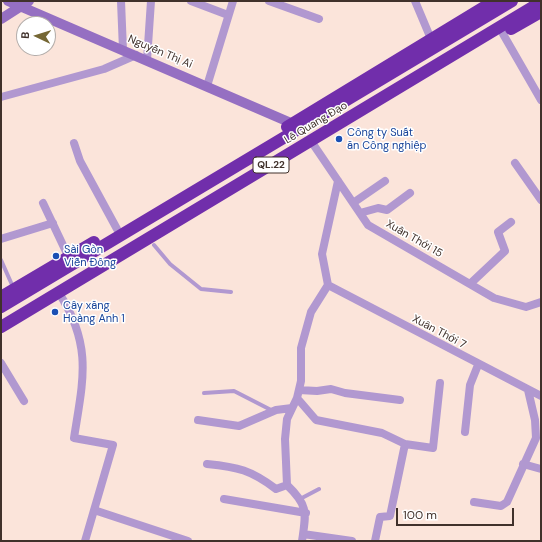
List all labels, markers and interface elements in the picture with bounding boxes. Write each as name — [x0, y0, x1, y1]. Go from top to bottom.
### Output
north arrow — [16, 16, 56, 56]
text: B — [18, 31, 32, 39]
street label: Nguyễn Thị Ai — [126, 32, 194, 72]
street label: Lê Quang Đạo — [282, 99, 350, 147]
place label: Công ty Suất ăn Công nghiệp — [347, 126, 426, 152]
marker: Công ty Suất ăn Công nghiệp — [334, 134, 344, 144]
road number: QL.22 — [253, 157, 289, 173]
street label: Xuân Thới 15 — [383, 217, 445, 261]
place label: Sài Gòn Viễn Đông — [64, 243, 116, 269]
marker: Sài Gòn Viễn Đông — [51, 251, 61, 261]
place label: Cây xăng Hoàng Anh 1 — [63, 299, 125, 325]
marker: Cây xăng Hoàng Anh 1 — [50, 307, 60, 317]
street label: Xuân Thới 7 — [410, 312, 468, 352]
scale bar — [398, 500, 516, 526]
text: 100 m — [403, 507, 437, 523]

